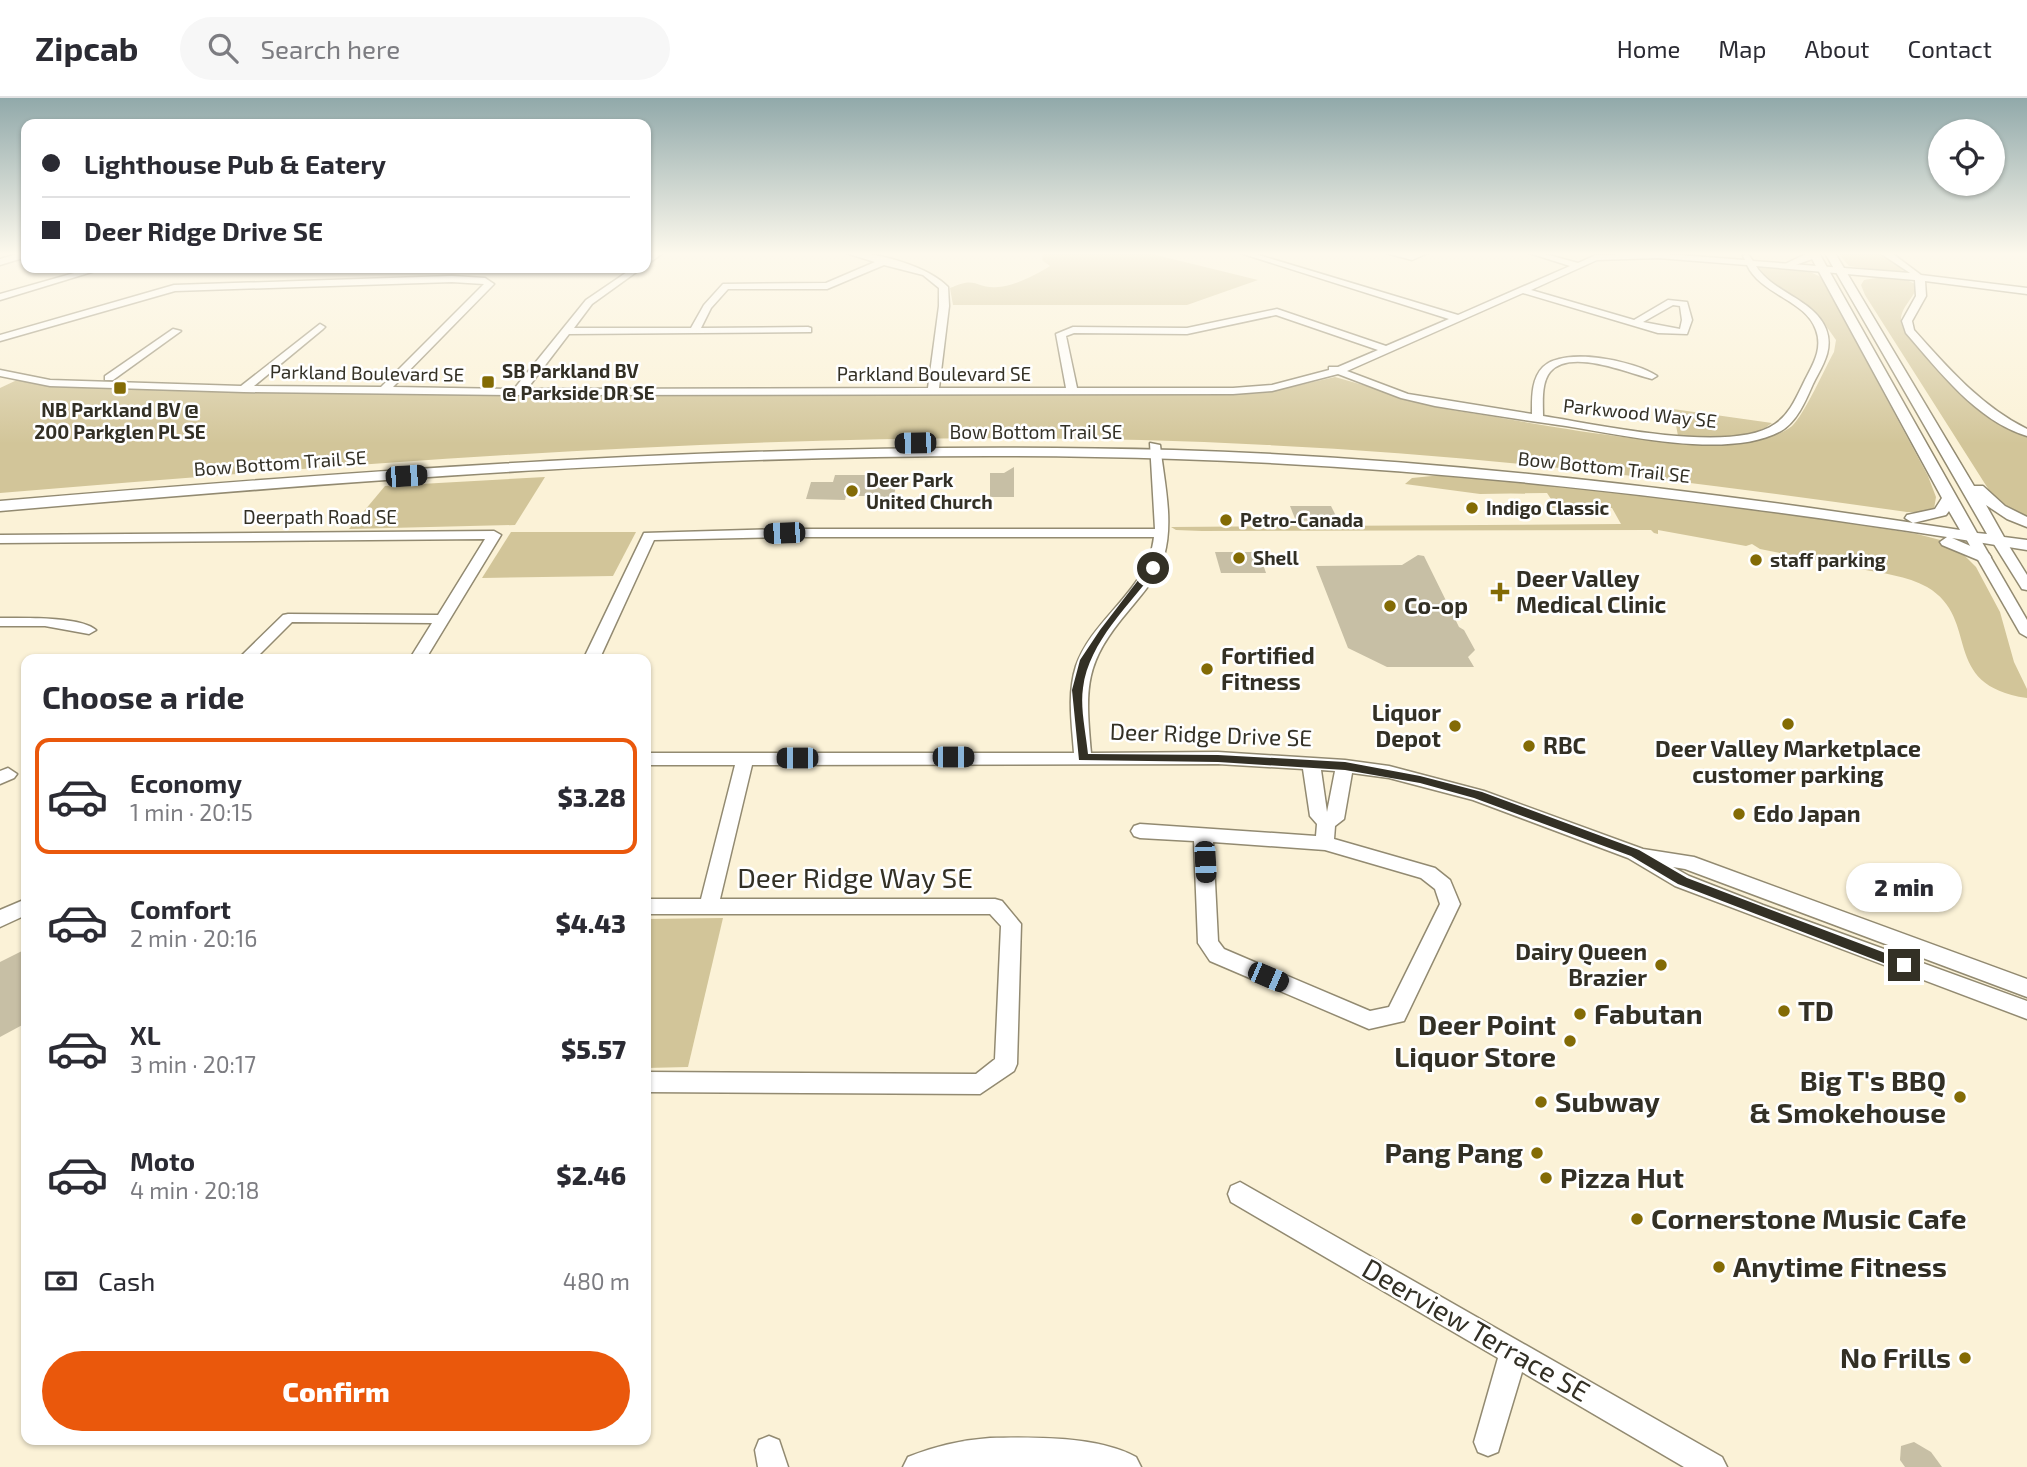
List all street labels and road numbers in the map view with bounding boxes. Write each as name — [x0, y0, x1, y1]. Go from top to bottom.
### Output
street label: Parkland Boulevard SE — [270, 359, 464, 386]
street label: Parkland Boulevard SE — [837, 362, 1031, 385]
street label: Parkwood Way SE — [1562, 393, 1718, 432]
street label: Bow Bottom Trail SE — [949, 420, 1123, 443]
street label: Bow Bottom Trail SE — [193, 445, 367, 480]
street label: Bow Bottom Trail SE — [1517, 446, 1691, 487]
street label: Deerpath Road SE — [243, 505, 397, 528]
street label: Deer Ridge Drive SE — [1109, 716, 1313, 752]
street label: Deer Ridge Way SE — [737, 860, 973, 894]
street label: Deerview Terrace SE — [1357, 1250, 1596, 1408]

